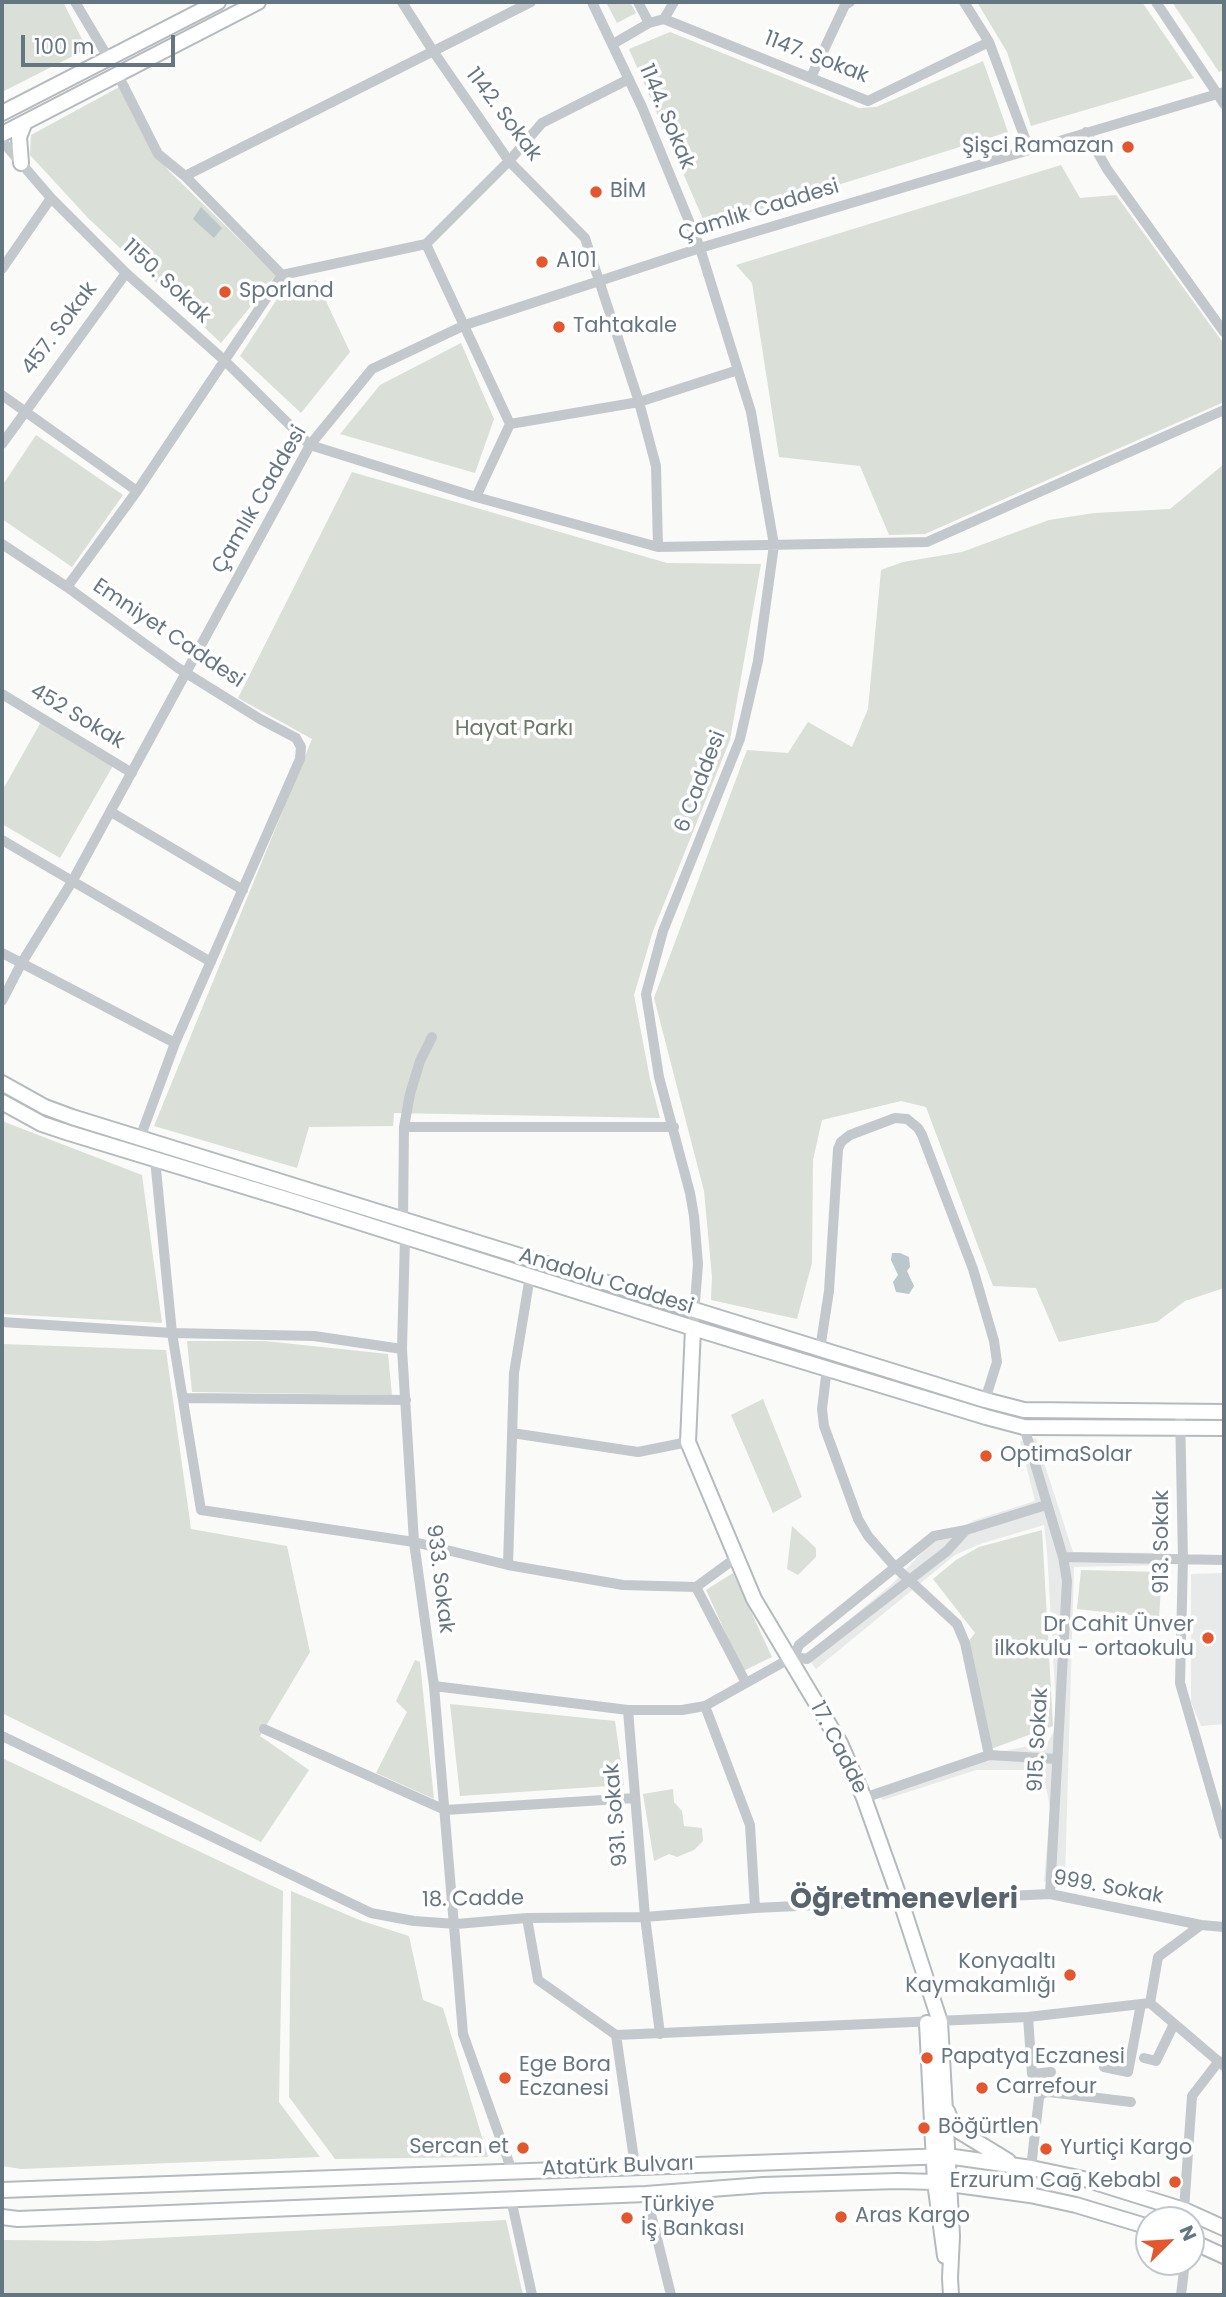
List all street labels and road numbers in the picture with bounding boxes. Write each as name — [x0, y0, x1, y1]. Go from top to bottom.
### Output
street label: 1147. Sokak — [760, 27, 872, 89]
street label: 1144. Sokak — [633, 61, 699, 173]
street label: 1142. Sokak — [460, 63, 546, 167]
street label: Çamlık Caddesi — [676, 175, 842, 247]
street label: 1150. Sokak — [117, 235, 215, 329]
street label: 457. Sokak — [17, 278, 103, 380]
street label: Çamlık Caddesi — [207, 421, 313, 579]
street label: Emniyet Caddesi — [88, 574, 248, 694]
street label: 452 Sokak — [25, 679, 129, 755]
street label: 6 Caddesi — [670, 728, 732, 836]
street label: Anadolu Caddesi — [515, 1243, 697, 1321]
street label: 913. Sokak — [1150, 1490, 1176, 1594]
street label: 933. Sokak — [420, 1523, 458, 1635]
street label: 915. Sokak — [1024, 1687, 1054, 1793]
street label: 17. Cadde — [804, 1698, 872, 1798]
street label: 931. Sokak — [600, 1762, 634, 1868]
street label: 999. Sokak — [1051, 1866, 1165, 1910]
street label: 18. Cadde — [422, 1887, 524, 1913]
street label: Atatürk Bulvarı — [542, 2152, 694, 2182]

